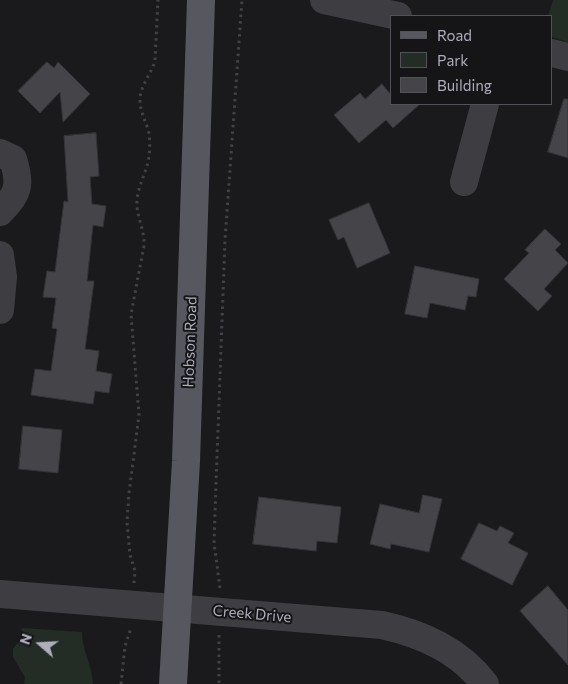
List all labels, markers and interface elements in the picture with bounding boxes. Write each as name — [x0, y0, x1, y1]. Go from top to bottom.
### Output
legend — [390, 15, 553, 105]
text: Road — [437, 26, 472, 44]
text: Park — [437, 51, 468, 69]
text: Building — [437, 76, 492, 94]
street label: Hobson Road — [179, 296, 201, 388]
street label: Creek Drive — [212, 602, 292, 626]
north arrow — [15, 619, 65, 669]
text: N — [16, 631, 35, 647]

